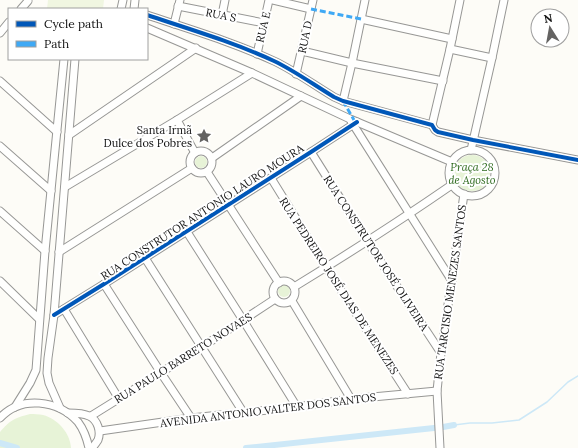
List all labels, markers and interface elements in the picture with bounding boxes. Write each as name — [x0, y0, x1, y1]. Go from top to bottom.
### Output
street label: RUA S — [205, 5, 237, 25]
legend — [8, 8, 148, 60]
north arrow — [530, 8, 570, 48]
street label: RUA E — [253, 10, 273, 44]
text: N — [543, 10, 554, 26]
text: Cycle path — [44, 16, 103, 31]
street label: RUA D — [295, 19, 315, 55]
text: Path — [44, 36, 69, 51]
place label: Santa Irmã Dulce dos Pobres — [103, 123, 192, 150]
place icon: Santa Irmã Dulce dos Pobres — [195, 127, 213, 145]
street label: RUA CONSTRUTOR ANTONIO LAURO MOURA — [98, 140, 307, 283]
park label: Praça 28 de Agosto — [448, 160, 496, 187]
street label: RUA CONSTRUTOR JOSÉ OLIVEIRA — [320, 173, 432, 334]
street label: RUA PEDREIRO JOSÉ DIAS DE MENEZES — [276, 195, 402, 377]
street label: RUA TARCISIO MENEZES SANTOS — [431, 204, 469, 380]
street label: RUA PAULO BARRETO NOVAES — [111, 310, 255, 406]
street label: AVENIDA ANTONIO VALTER DOS SANTOS — [158, 390, 377, 430]

